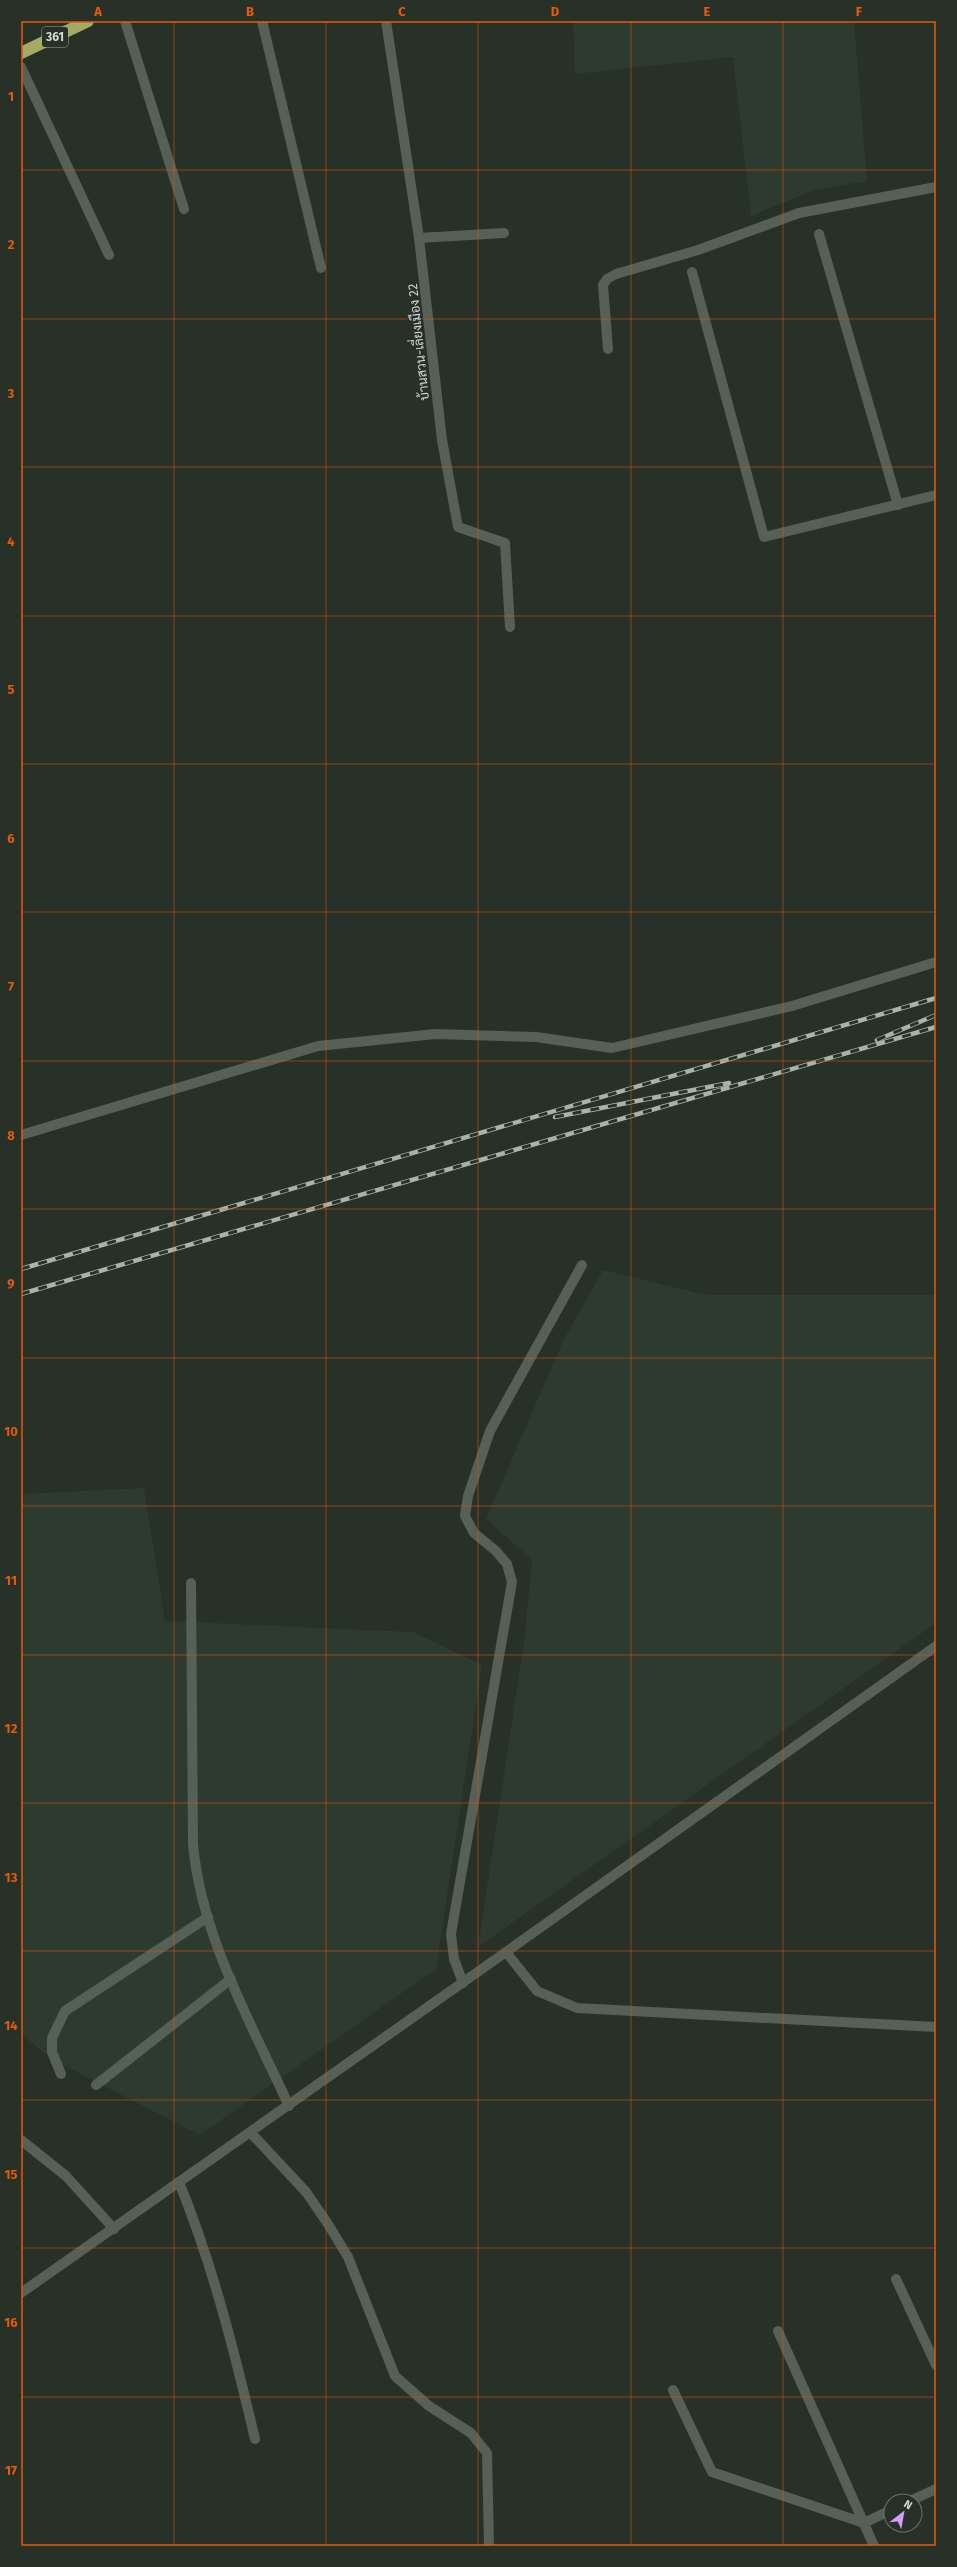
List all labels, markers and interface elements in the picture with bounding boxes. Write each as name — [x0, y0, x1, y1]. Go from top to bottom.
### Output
text: A — [93, 4, 102, 19]
text: B — [246, 4, 254, 19]
text: C — [398, 4, 406, 19]
text: D — [551, 4, 560, 19]
text: E — [704, 4, 711, 19]
text: F — [856, 4, 863, 19]
road number: 361 — [42, 27, 68, 47]
text: 1 — [8, 89, 14, 104]
text: 2 — [8, 237, 15, 252]
street label: บ้านสวน-เลี่ยงเมือง 22 — [400, 283, 432, 402]
text: 3 — [7, 386, 15, 401]
text: 4 — [7, 534, 15, 549]
text: 5 — [8, 682, 15, 697]
text: 6 — [7, 831, 15, 846]
text: 7 — [8, 979, 14, 994]
text: 8 — [7, 1128, 15, 1143]
text: 9 — [7, 1276, 15, 1291]
text: 10 — [4, 1424, 18, 1439]
text: 11 — [5, 1573, 17, 1588]
text: 12 — [5, 1721, 18, 1736]
text: 13 — [5, 1870, 18, 1885]
text: 14 — [4, 2018, 18, 2033]
text: 15 — [4, 2167, 18, 2182]
text: 16 — [4, 2315, 18, 2330]
text: 17 — [5, 2463, 17, 2478]
north arrow — [883, 2493, 923, 2533]
text: N — [901, 2497, 914, 2512]

